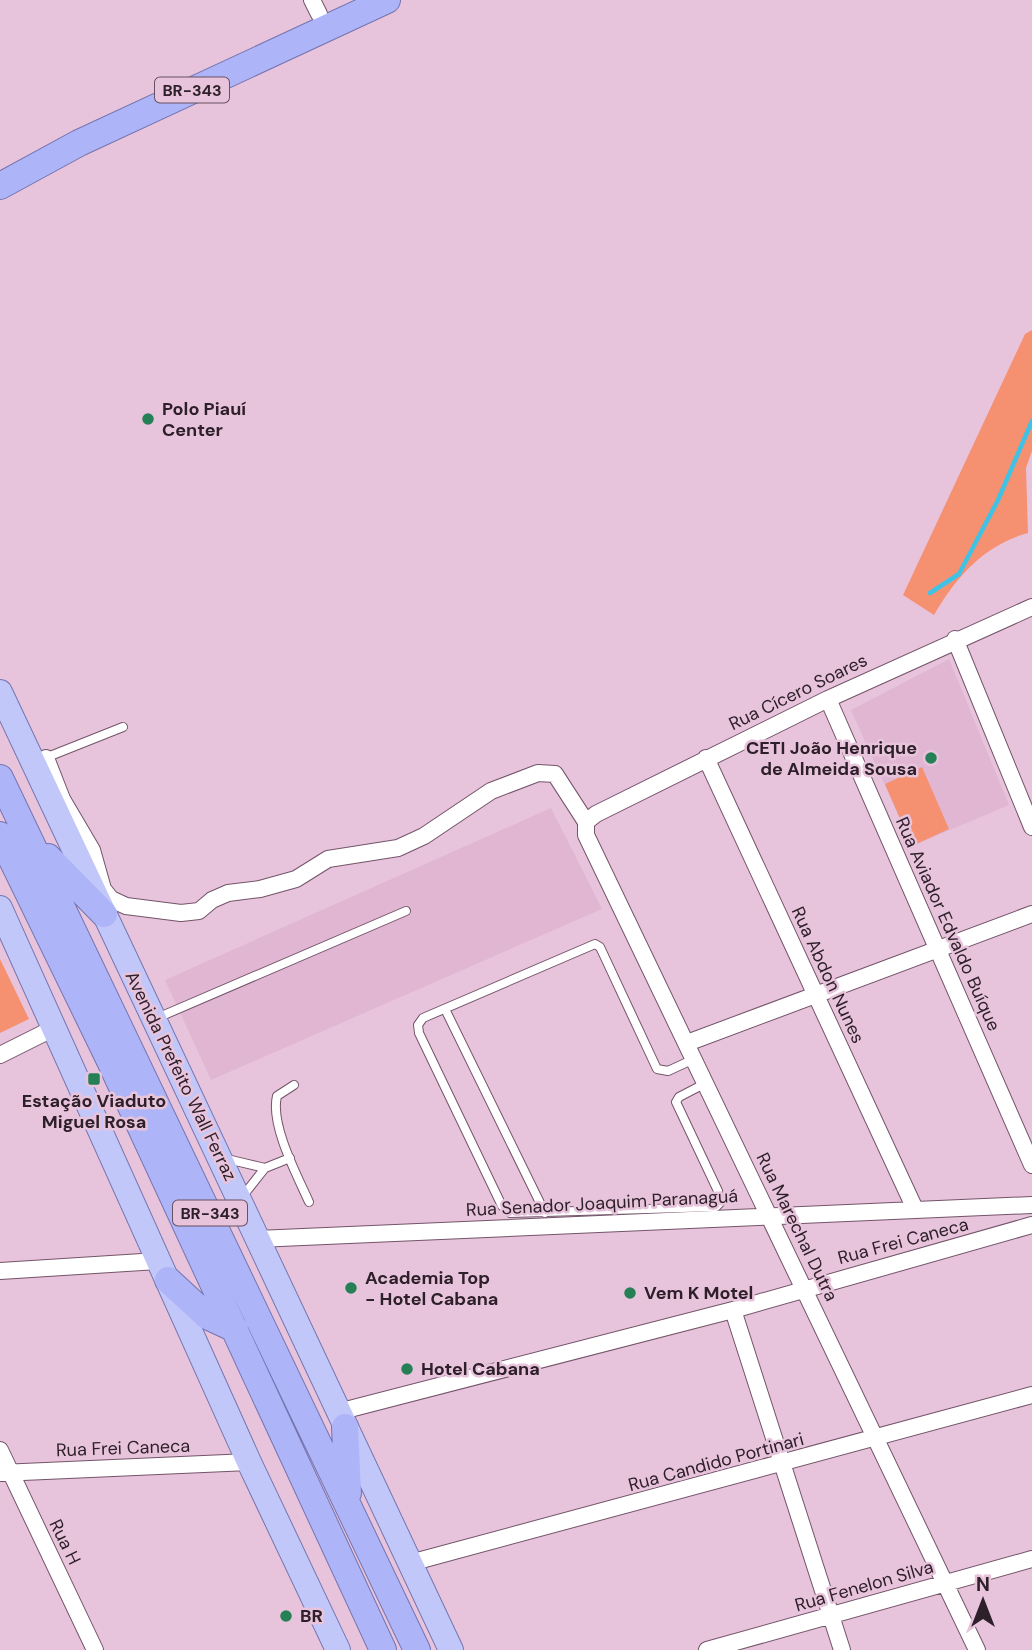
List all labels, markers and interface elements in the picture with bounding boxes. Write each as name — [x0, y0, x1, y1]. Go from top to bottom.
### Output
road number: BR-343 — [155, 78, 229, 102]
place label: Polo Piauí Center — [162, 397, 246, 442]
marker: Polo Piauí Center — [140, 411, 156, 427]
street label: Rua Cícero Soares — [725, 648, 871, 736]
place label: CETI João Henrique de Almeida Sousa — [746, 736, 917, 781]
marker: CETI João Henrique de Almeida Sousa — [923, 750, 939, 766]
street label: Rua Aviador Edvaldo Buíque — [890, 813, 1006, 1035]
street label: Rua Abdon Nunes — [786, 903, 870, 1047]
street label: Avenida Prefeito Wall Ferraz — [120, 967, 242, 1185]
marker: Estação Viaduto Miguel Rosa — [86, 1071, 102, 1087]
place label: Estação Viaduto Miguel Rosa — [22, 1089, 166, 1134]
street label: Rua Marechal Dutra — [751, 1149, 843, 1305]
street label: Rua Senador Joaquim Paranaguá — [465, 1184, 739, 1222]
road number: BR-343 — [173, 1200, 247, 1226]
street label: Rua Frei Caneca — [835, 1212, 971, 1270]
place label: Academia Top - Hotel Cabana — [365, 1266, 498, 1311]
marker: Academia Top - Hotel Cabana — [343, 1280, 359, 1296]
place label: Vem K Motel — [644, 1281, 753, 1305]
marker: Vem K Motel — [622, 1285, 638, 1301]
place label: Hotel Cabana — [421, 1357, 540, 1381]
marker: Hotel Cabana — [399, 1361, 415, 1377]
street label: Rua Candido Portinari — [626, 1427, 806, 1497]
street label: Rua Frei Caneca — [56, 1434, 190, 1462]
street label: Rua H — [44, 1515, 86, 1569]
street label: Rua Fenelon Silva — [792, 1555, 936, 1617]
north arrow — [948, 1566, 1018, 1636]
text: N — [976, 1572, 990, 1597]
place label: BR — [300, 1604, 323, 1628]
marker: BR — [278, 1608, 294, 1624]

